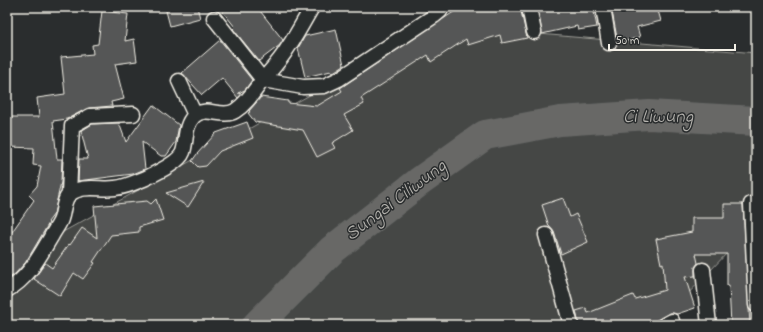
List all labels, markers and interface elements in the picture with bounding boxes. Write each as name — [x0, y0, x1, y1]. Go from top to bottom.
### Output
scale bar — [609, 26, 735, 52]
text: 50 m — [615, 32, 639, 50]
water label: Ci Liwung — [623, 104, 694, 132]
water label: Sungai Ciliwung — [340, 154, 453, 249]

